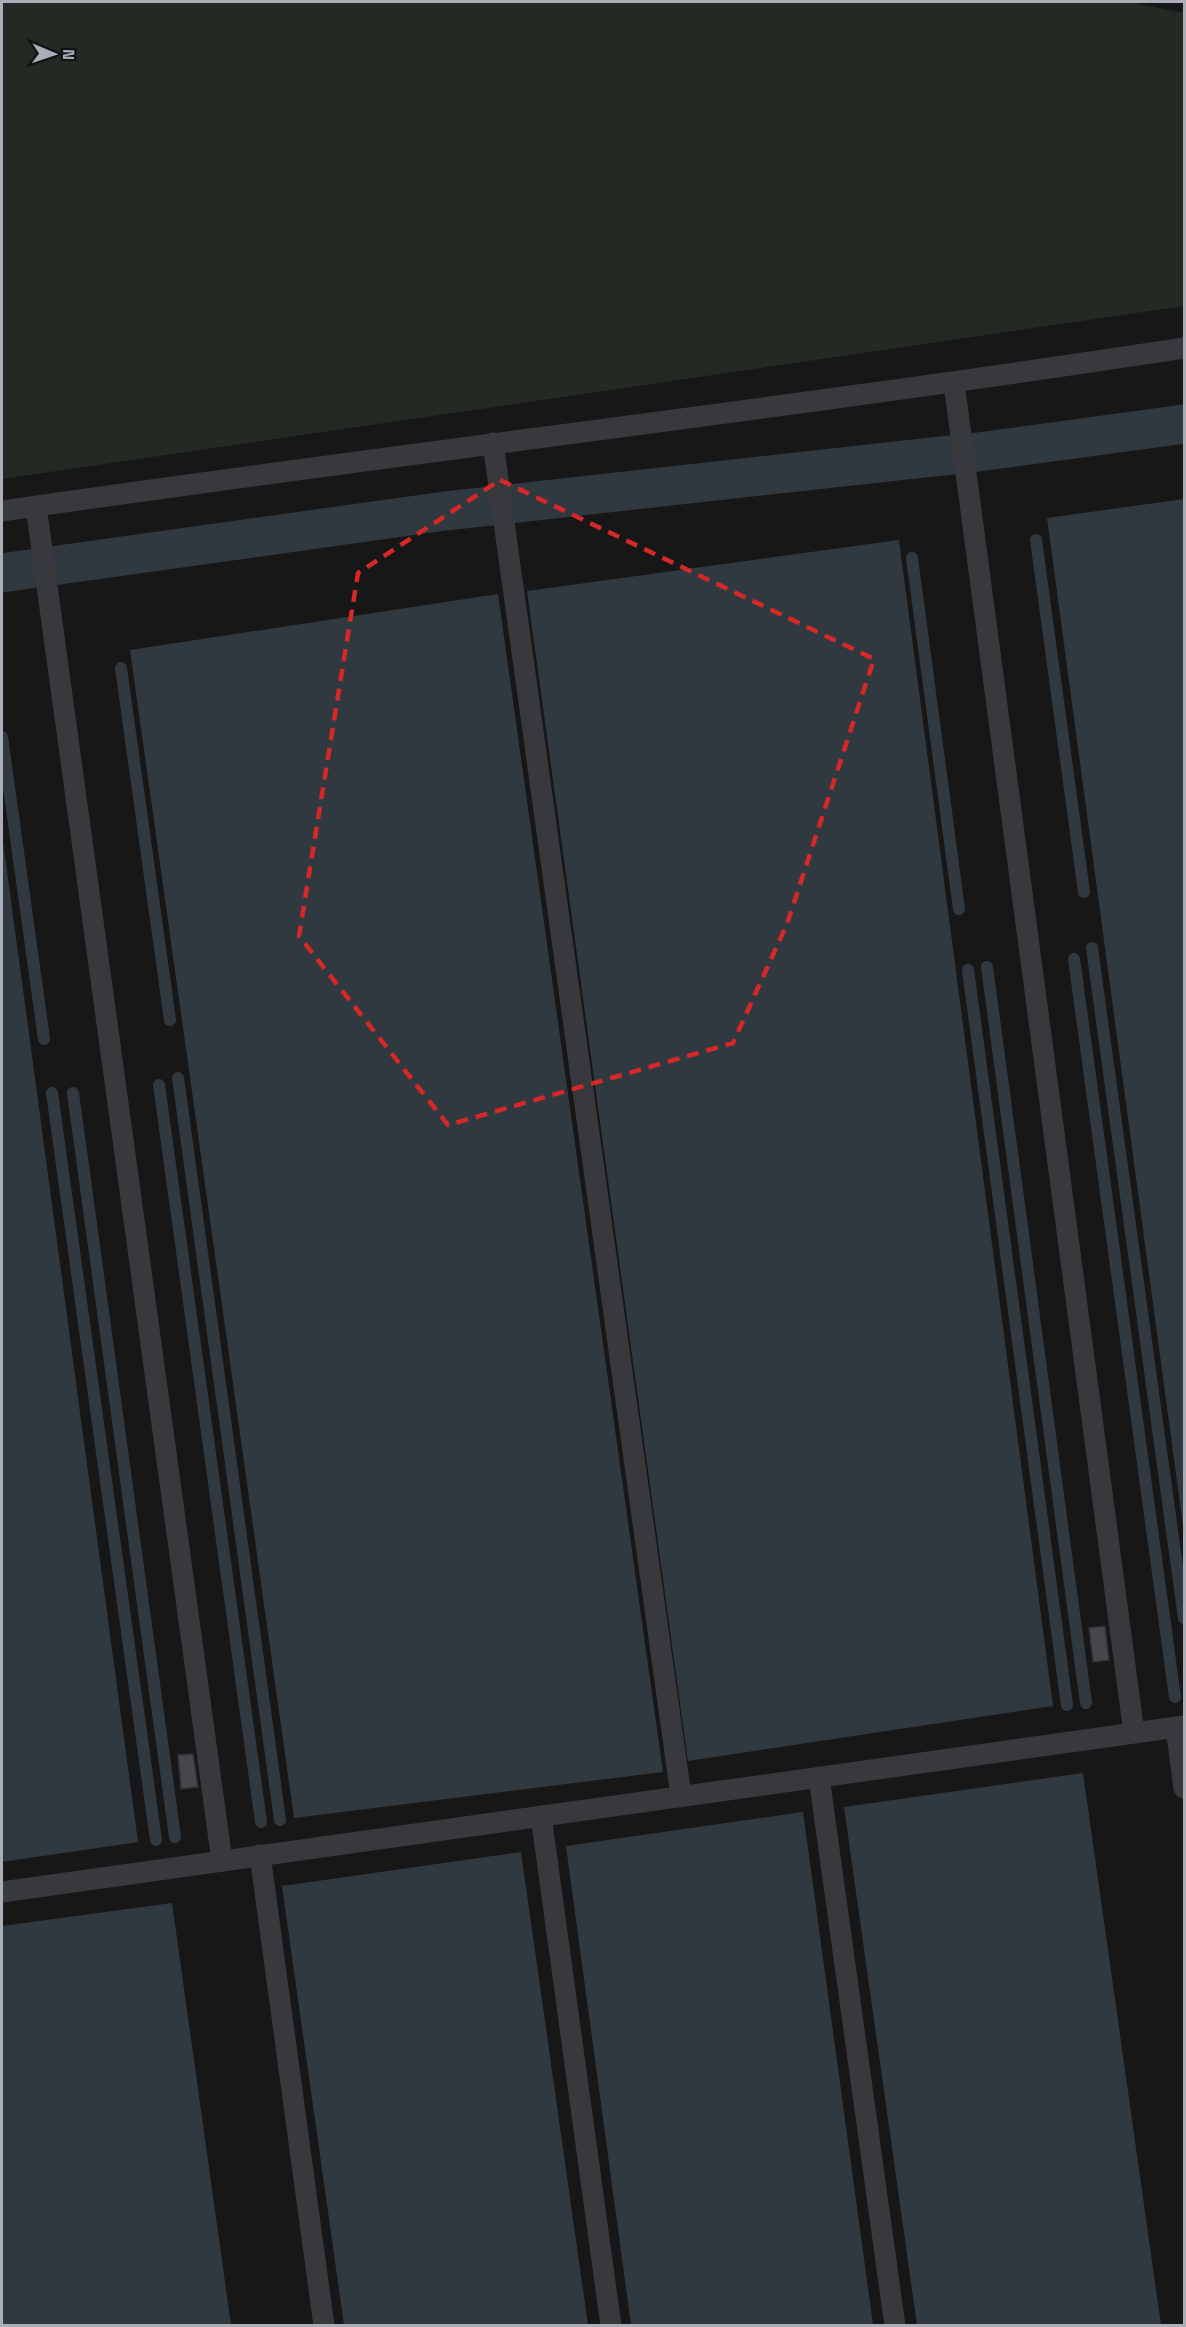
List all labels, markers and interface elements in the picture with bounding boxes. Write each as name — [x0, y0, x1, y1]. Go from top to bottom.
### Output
north arrow — [24, 24, 84, 84]
text: N — [58, 49, 79, 60]

